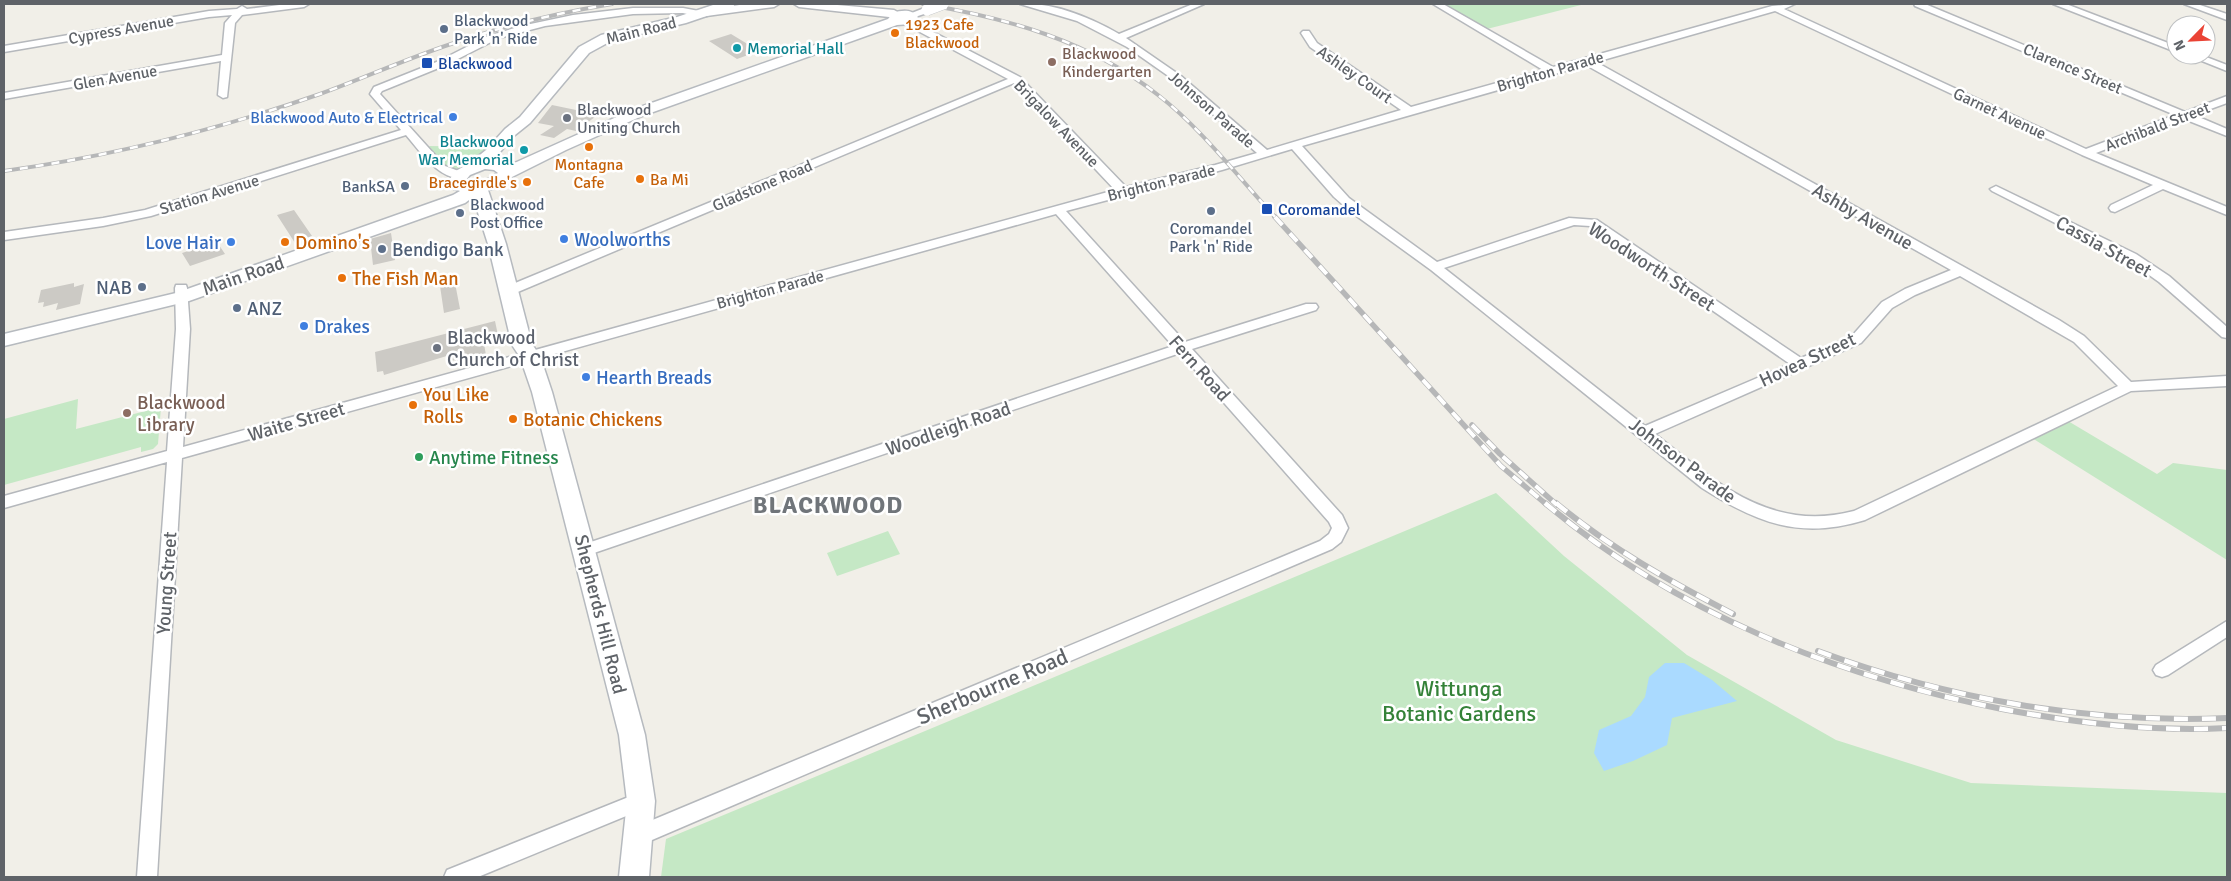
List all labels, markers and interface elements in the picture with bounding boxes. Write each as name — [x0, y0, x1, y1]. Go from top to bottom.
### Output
street label: Cypress Avenue — [67, 11, 175, 49]
place label: Blackwood Park 'n' Ride — [454, 11, 538, 49]
street label: Main Road — [604, 13, 679, 49]
place label: 1923 Cafe Blackwood — [905, 15, 979, 53]
north arrow — [2166, 15, 2216, 65]
marker: Blackwood Park 'n' Ride — [438, 23, 450, 35]
marker: 1923 Cafe Blackwood — [889, 27, 901, 39]
text: N — [2170, 37, 2189, 53]
place label: Memorial Hall — [747, 39, 844, 59]
street label: Clarence Street — [2020, 39, 2125, 99]
marker: Memorial Hall — [731, 42, 743, 54]
street label: Ashley Court — [1313, 42, 1396, 108]
place label: Blackwood Kindergarten — [1062, 44, 1152, 82]
street label: Brighton Parade — [1495, 47, 1606, 97]
place label: Blackwood — [438, 54, 512, 74]
marker: Blackwood — [420, 56, 434, 70]
marker: Blackwood Kindergarten — [1046, 56, 1058, 68]
street label: Glen Avenue — [72, 61, 159, 95]
street label: Johnson Parade — [1164, 67, 1259, 153]
street label: Brigalow Avenue — [1009, 76, 1103, 172]
street label: Garnet Avenue — [1950, 84, 2049, 144]
street label: Archibald Street — [2102, 98, 2213, 156]
place label: Blackwood Uniting Church — [577, 100, 680, 138]
place label: Blackwood Auto & Electrical — [250, 108, 443, 128]
marker: Blackwood Auto & Electrical — [447, 111, 459, 123]
marker: Blackwood Uniting Church — [561, 112, 573, 124]
place label: Blackwood War Memorial — [418, 132, 514, 170]
marker: Montagna Cafe — [583, 141, 595, 153]
marker: Blackwood War Memorial — [518, 144, 530, 156]
place label: Montagna Cafe — [555, 155, 623, 193]
street label: Gladstone Road — [709, 156, 815, 216]
street label: Brighton Parade — [1105, 160, 1217, 206]
street label: Station Avenue — [157, 170, 262, 220]
place label: Ba Mi — [650, 170, 689, 190]
place label: Bracegirdle's — [428, 173, 517, 193]
marker: Ba Mi — [634, 173, 646, 185]
marker: Bracegirdle's — [521, 176, 533, 188]
place label: BankSA — [342, 177, 395, 197]
street label: Ashby Avenue — [1808, 178, 1917, 255]
marker: BankSA — [399, 180, 411, 192]
place label: Blackwood Post Office — [470, 195, 544, 233]
place label: Coromandel — [1278, 200, 1361, 220]
marker: Coromandel — [1260, 202, 1274, 216]
marker: Coromandel Park 'n' Ride — [1205, 205, 1217, 217]
marker: Blackwood Post Office — [454, 207, 466, 219]
street label: Cassia Street — [2051, 211, 2156, 283]
street label: Woodworth Street — [1583, 217, 1720, 317]
place label: Coromandel Park 'n' Ride — [1169, 219, 1253, 257]
place label: Woolworths — [574, 228, 671, 252]
place label: Love Hair — [145, 231, 221, 255]
place label: Domino's — [295, 231, 370, 255]
marker: Woolworths — [558, 233, 570, 245]
marker: Love Hair — [225, 236, 237, 248]
marker: Domino's — [279, 236, 291, 248]
place label: Bendigo Bank — [392, 238, 504, 262]
marker: Bendigo Bank — [376, 243, 388, 255]
street label: Main Road — [199, 251, 288, 301]
street label: Brighton Parade — [714, 266, 826, 314]
place label: The Fish Man — [352, 267, 459, 291]
marker: The Fish Man — [336, 272, 348, 284]
place label: NAB — [96, 276, 132, 300]
marker: NAB — [136, 281, 148, 293]
place label: ANZ — [247, 297, 282, 321]
marker: ANZ — [231, 302, 243, 314]
place label: Drakes — [314, 315, 370, 339]
marker: Drakes — [298, 320, 310, 332]
place label: Blackwood Church of Christ — [447, 326, 579, 372]
street label: Hovea Street — [1755, 327, 1860, 393]
street label: Fern Road — [1163, 331, 1235, 407]
marker: Blackwood Church of Christ — [431, 342, 443, 354]
place label: Hearth Breads — [596, 366, 712, 390]
marker: Hearth Breads — [580, 371, 592, 383]
place label: You Like Rolls — [423, 383, 489, 429]
place label: Blackwood Library — [137, 391, 225, 437]
street label: Woodleigh Road — [883, 396, 1014, 462]
street label: Waite Street — [245, 397, 348, 447]
marker: You Like Rolls — [407, 399, 419, 411]
marker: Blackwood Library — [121, 407, 133, 419]
place label: Botanic Chickens — [523, 408, 662, 432]
marker: Botanic Chickens — [507, 413, 519, 425]
street label: Johnson Parade — [1624, 413, 1741, 509]
place label: Anytime Fitness — [429, 446, 559, 470]
marker: Anytime Fitness — [413, 451, 425, 463]
district label: BLACKWOOD — [753, 490, 903, 520]
street label: Young Street — [151, 531, 183, 635]
street label: Shepherds Hill Road — [569, 532, 631, 696]
street label: Sherbourne Road — [913, 642, 1072, 730]
park label: Wittunga Botanic Gardens — [1382, 675, 1536, 727]

